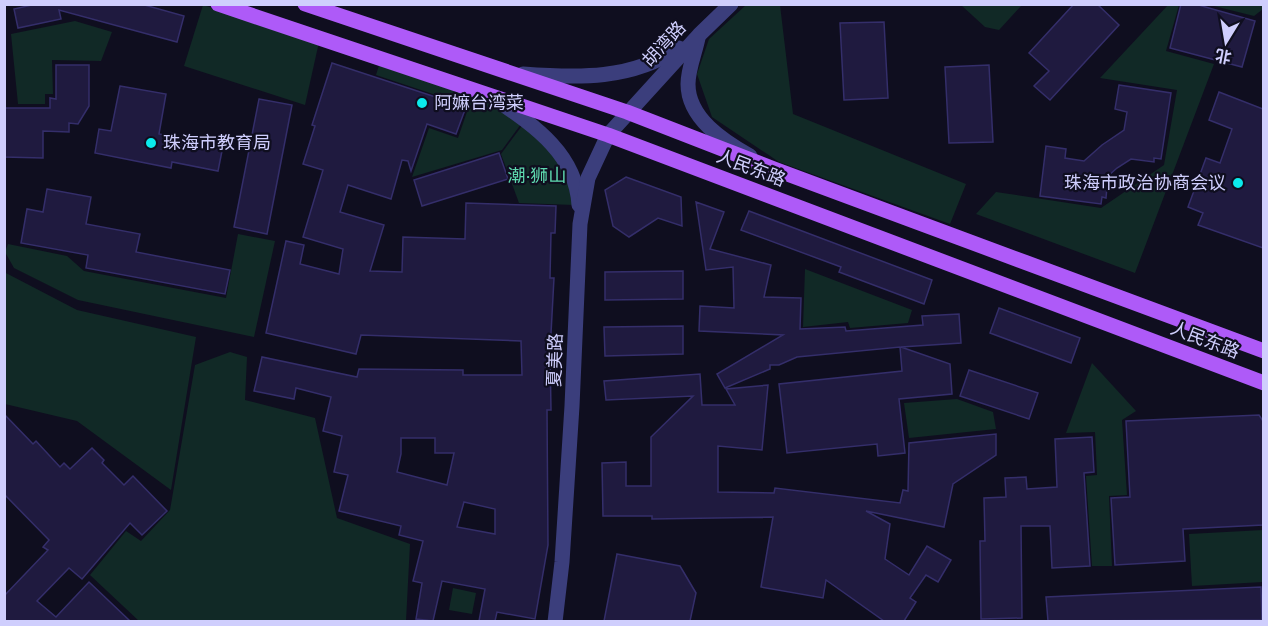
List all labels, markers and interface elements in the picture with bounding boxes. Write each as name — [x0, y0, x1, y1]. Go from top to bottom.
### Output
north arrow — [1196, 12, 1256, 72]
street label: 胡湾路 — [638, 17, 690, 71]
text: 北 — [1214, 44, 1233, 67]
place label: 阿嫲台湾菜 — [434, 92, 524, 114]
marker: 阿嫲台湾菜 — [415, 96, 429, 110]
place label: 珠海市教育局 — [163, 132, 271, 154]
marker: 珠海市教育局 — [144, 136, 158, 150]
street label: 人民东路 — [713, 145, 789, 191]
park label: 潮·狮山 — [508, 165, 566, 187]
place label: 珠海市政治协商会议 — [1064, 172, 1226, 194]
marker: 珠海市政治协商会议 — [1231, 176, 1245, 190]
street label: 人民东路 — [1167, 317, 1243, 363]
street label: 夏美路 — [543, 333, 567, 387]

